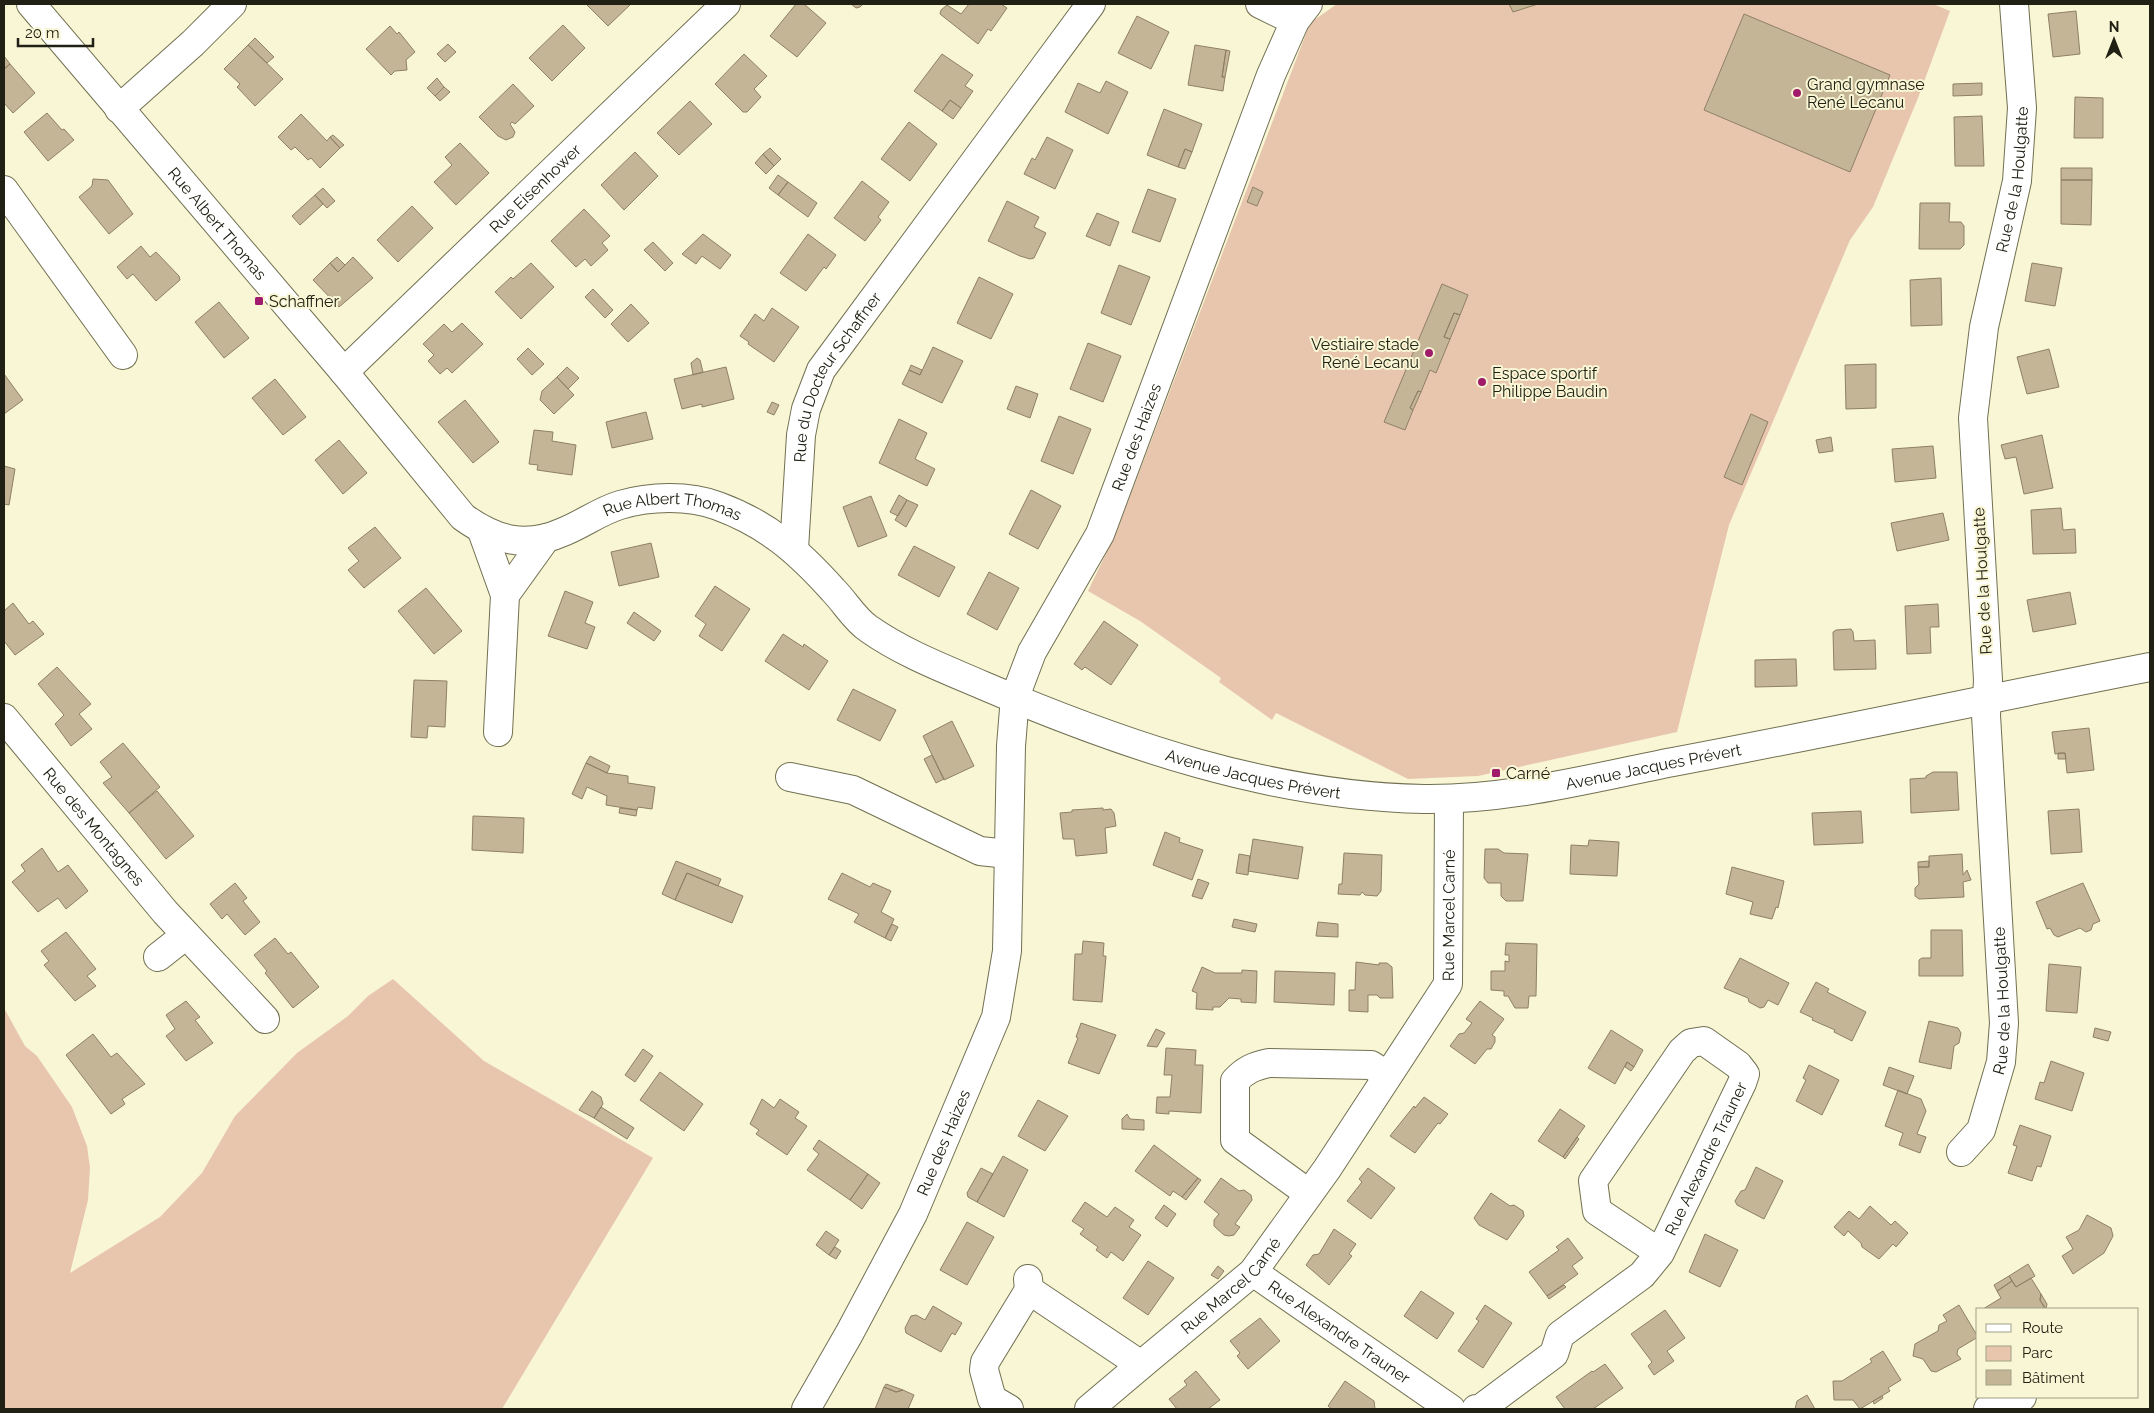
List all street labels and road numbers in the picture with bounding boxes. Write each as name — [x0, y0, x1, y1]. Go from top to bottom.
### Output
street label: Rue de la Houlgatte — [1992, 106, 2032, 254]
street label: Rue Eisenhower — [486, 140, 585, 237]
street label: Rue Albert Thomas — [164, 164, 271, 284]
street label: Rue du Docteur Schaffner — [790, 288, 885, 463]
street label: Rue des Haizes — [1108, 381, 1165, 494]
street label: Rue Albert Thomas — [600, 489, 745, 525]
street label: Rue de la Houlgatte — [1969, 507, 1996, 655]
street label: Avenue Jacques Prévert — [1564, 740, 1743, 794]
street label: Avenue Jacques Prévert — [1163, 745, 1342, 803]
street label: Rue des Montagnes — [39, 764, 148, 890]
street label: Rue Marcel Carné — [1439, 849, 1459, 981]
street label: Rue de la Houlgatte — [1989, 926, 2014, 1077]
street label: Rue Alexandre Trauner — [1661, 1079, 1751, 1239]
street label: Rue des Haizes — [913, 1087, 974, 1199]
street label: Rue Marcel Carné — [1177, 1234, 1285, 1338]
street label: Rue Alexandre Trauner — [1265, 1277, 1414, 1388]

